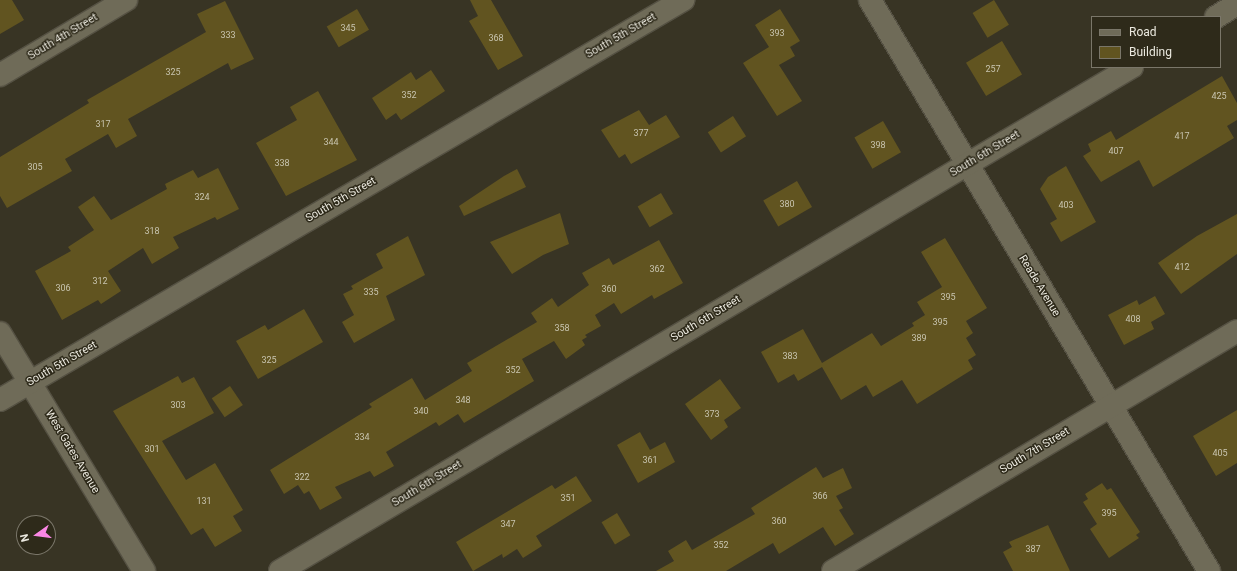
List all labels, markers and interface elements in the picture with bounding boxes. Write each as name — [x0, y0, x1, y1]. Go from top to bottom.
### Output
street label: South 4th Street — [26, 11, 100, 63]
street label: South 5th Street — [584, 11, 658, 61]
legend — [1091, 16, 1221, 68]
house number: 345 — [340, 23, 356, 33]
text: Road — [1129, 25, 1157, 39]
house number: 393 — [769, 28, 785, 38]
house number: 333 — [220, 30, 236, 40]
house number: 368 — [488, 33, 504, 43]
text: Building — [1129, 45, 1172, 59]
house number: 257 — [985, 64, 1001, 74]
house number: 325 — [165, 67, 181, 77]
house number: 352 — [401, 90, 417, 100]
house number: 425 — [1211, 91, 1227, 101]
house number: 317 — [95, 119, 111, 129]
house number: 377 — [633, 128, 649, 138]
street label: South 6th Street — [948, 128, 1022, 180]
house number: 417 — [1174, 131, 1190, 141]
house number: 344 — [323, 137, 339, 147]
house number: 398 — [870, 140, 886, 150]
house number: 407 — [1108, 146, 1124, 156]
house number: 338 — [274, 158, 290, 168]
house number: 305 — [27, 162, 43, 172]
street label: South 5th Street — [304, 175, 378, 225]
house number: 324 — [194, 192, 210, 202]
house number: 380 — [779, 199, 795, 209]
house number: 403 — [1058, 200, 1074, 210]
house number: 318 — [144, 226, 160, 236]
street label: Reade Avenue — [1015, 253, 1063, 319]
house number: 412 — [1174, 262, 1190, 272]
house number: 362 — [649, 264, 665, 274]
house number: 312 — [92, 276, 108, 286]
house number: 306 — [55, 283, 71, 293]
house number: 360 — [601, 284, 617, 294]
house number: 335 — [363, 287, 379, 297]
house number: 395 — [940, 292, 956, 302]
street label: South 6th Street — [669, 293, 743, 345]
house number: 408 — [1125, 314, 1141, 324]
house number: 395 — [932, 317, 948, 327]
house number: 358 — [554, 323, 570, 333]
house number: 389 — [911, 333, 927, 343]
street label: South 5th Street — [25, 339, 99, 389]
house number: 383 — [782, 351, 798, 361]
house number: 325 — [261, 355, 277, 365]
house number: 352 — [505, 365, 521, 375]
house number: 348 — [455, 395, 471, 405]
house number: 303 — [170, 400, 186, 410]
house number: 340 — [413, 406, 429, 416]
street label: West Gates Avenue — [42, 408, 102, 496]
house number: 373 — [704, 409, 720, 419]
street label: South 7th Street — [998, 425, 1072, 477]
house number: 334 — [354, 432, 370, 442]
house number: 301 — [144, 444, 160, 454]
house number: 405 — [1212, 448, 1228, 458]
house number: 361 — [642, 455, 658, 465]
street label: South 6th Street — [390, 458, 464, 510]
house number: 322 — [294, 472, 310, 482]
house number: 366 — [812, 491, 828, 501]
house number: 351 — [560, 493, 576, 503]
house number: 131 — [196, 496, 212, 506]
house number: 395 — [1101, 508, 1117, 518]
north arrow — [16, 515, 56, 555]
house number: 360 — [771, 516, 787, 526]
house number: 347 — [500, 519, 516, 529]
text: N — [18, 532, 32, 543]
house number: 352 — [713, 540, 729, 550]
house number: 387 — [1025, 544, 1041, 554]

